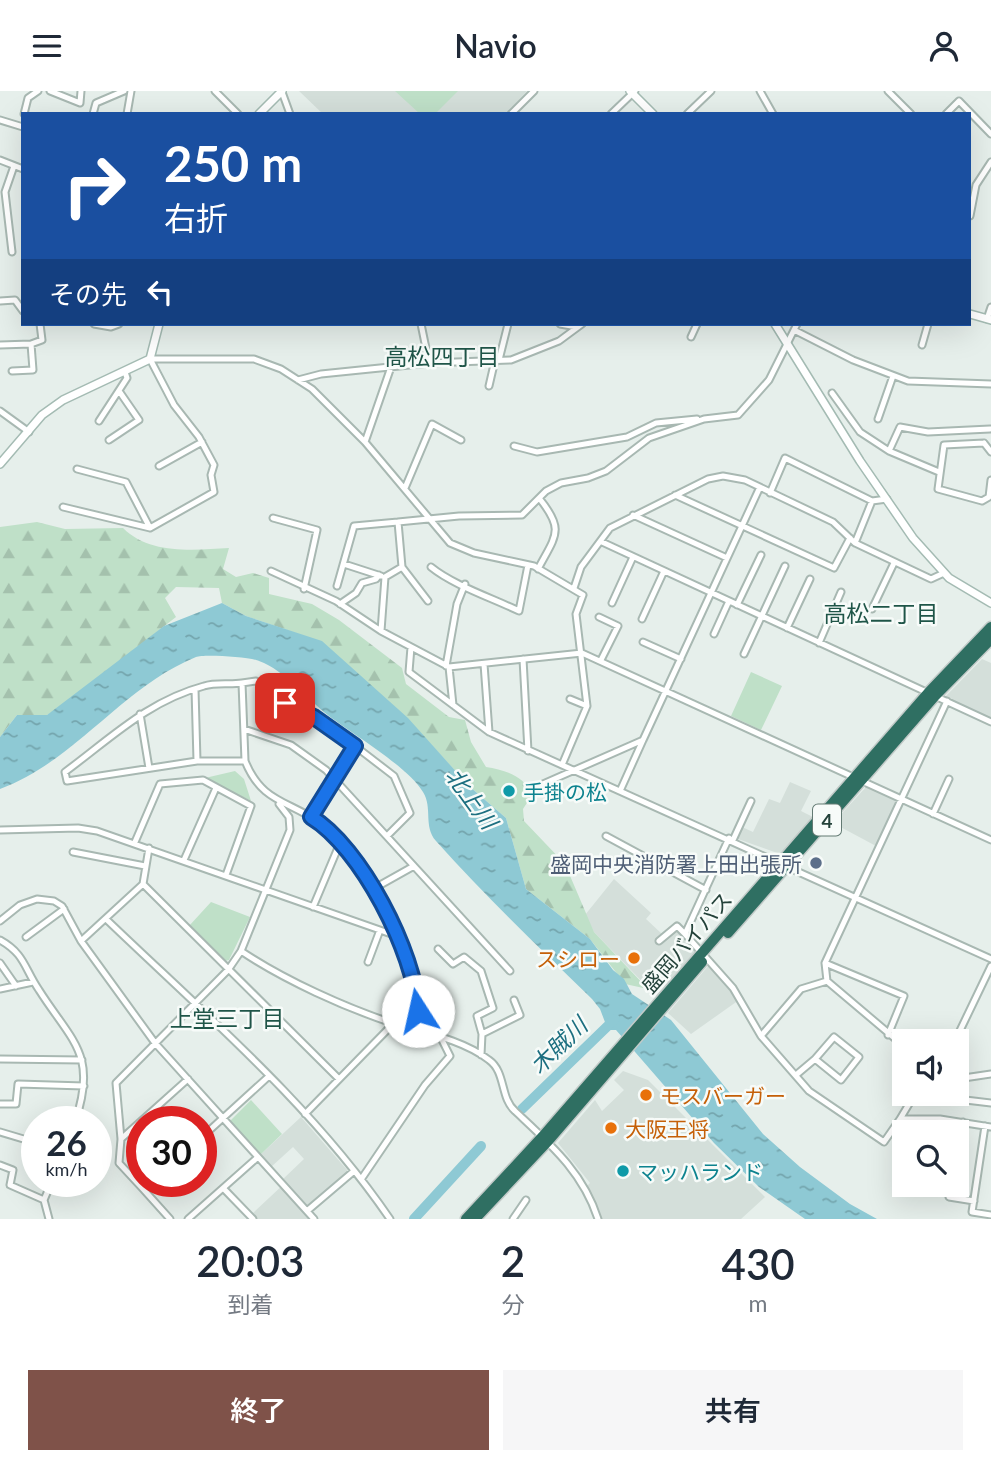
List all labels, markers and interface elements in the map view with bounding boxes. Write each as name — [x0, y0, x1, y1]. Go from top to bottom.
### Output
text: Navio — [454, 26, 537, 65]
icon: menu — [28, 27, 66, 65]
icon: person — [925, 27, 963, 65]
text: 250 m — [164, 134, 302, 192]
icon: right — [49, 140, 140, 231]
text: 右折 — [164, 198, 228, 237]
icon: left — [141, 273, 179, 311]
text: その先 — [49, 278, 127, 310]
district label: 高松四丁目 — [385, 342, 500, 370]
district label: 高松二丁目 — [824, 599, 939, 627]
pin — [255, 673, 315, 733]
icon: arrive — [266, 684, 304, 722]
water label: 北上川 — [440, 762, 505, 837]
place label: 手掛の松 — [523, 779, 607, 804]
marker: 手掛の松 — [501, 783, 517, 799]
road number: 4 — [813, 805, 841, 835]
place label: 盛岡中央消防署上田出張所 — [550, 851, 802, 876]
marker: 盛岡中央消防署上田出張所 — [808, 855, 824, 871]
street label: 盛岡バイパス — [635, 886, 737, 998]
place label: スシロー — [536, 946, 620, 971]
marker: スシロー — [626, 950, 642, 966]
position arrow — [381, 974, 455, 1048]
district label: 上堂三丁目 — [170, 1004, 285, 1032]
water label: 木賊川 — [523, 1009, 595, 1079]
map controls — [892, 1029, 969, 1197]
button: sound — [892, 1029, 969, 1106]
place label: モスバーガー — [660, 1083, 786, 1108]
marker: モスバーガー — [638, 1087, 654, 1103]
speed limit sign: 30 — [126, 1106, 217, 1197]
place label: 大阪王将 — [625, 1116, 709, 1141]
marker: 大阪王将 — [603, 1120, 619, 1136]
button: search — [892, 1120, 969, 1197]
text: 26 — [46, 1121, 87, 1163]
text: km/h — [45, 1158, 88, 1180]
place label: マッハランド — [637, 1159, 763, 1184]
marker: マッハランド — [615, 1163, 631, 1179]
text: 20:03 — [196, 1236, 304, 1286]
text: 2 — [501, 1236, 525, 1286]
text: 430 — [722, 1239, 795, 1289]
text: m — [749, 1289, 768, 1317]
text: 到着 — [227, 1290, 273, 1318]
text: 分 — [501, 1290, 524, 1318]
button: 終了 — [28, 1370, 489, 1450]
button: 共有 — [503, 1370, 963, 1450]

